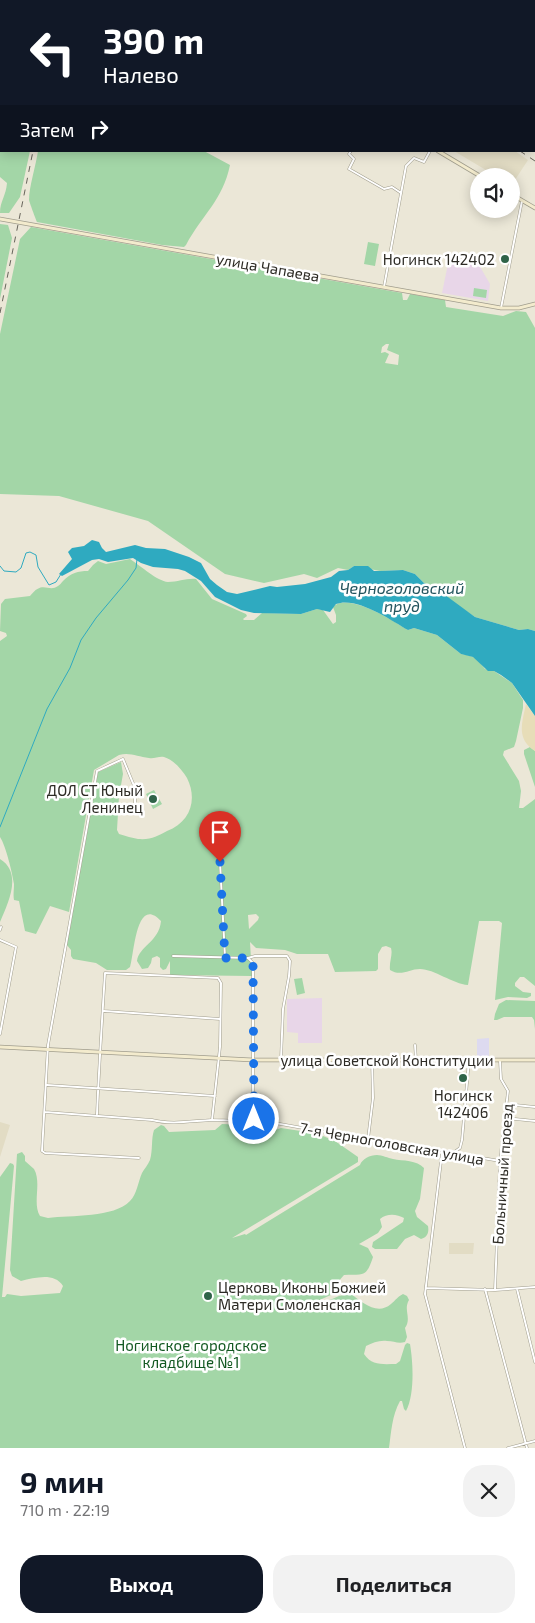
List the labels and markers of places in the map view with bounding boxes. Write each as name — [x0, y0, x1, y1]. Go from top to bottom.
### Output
place label: Ногинск 142402 — [383, 250, 495, 268]
marker: Ногинск 142402 — [499, 253, 511, 265]
place label: ДОЛ СТ Юный Ленинец — [47, 781, 143, 816]
marker: ДОЛ СТ Юный Ленинец — [147, 793, 159, 805]
pin — [199, 811, 241, 862]
marker: Ногинск 142406 — [457, 1072, 469, 1084]
place label: Ногинск 142406 — [434, 1086, 492, 1121]
place label: Церковь Иконы Божией Матери Смоленская — [218, 1278, 386, 1313]
marker: Церковь Иконы Божией Матери Смоленская — [202, 1290, 214, 1302]

